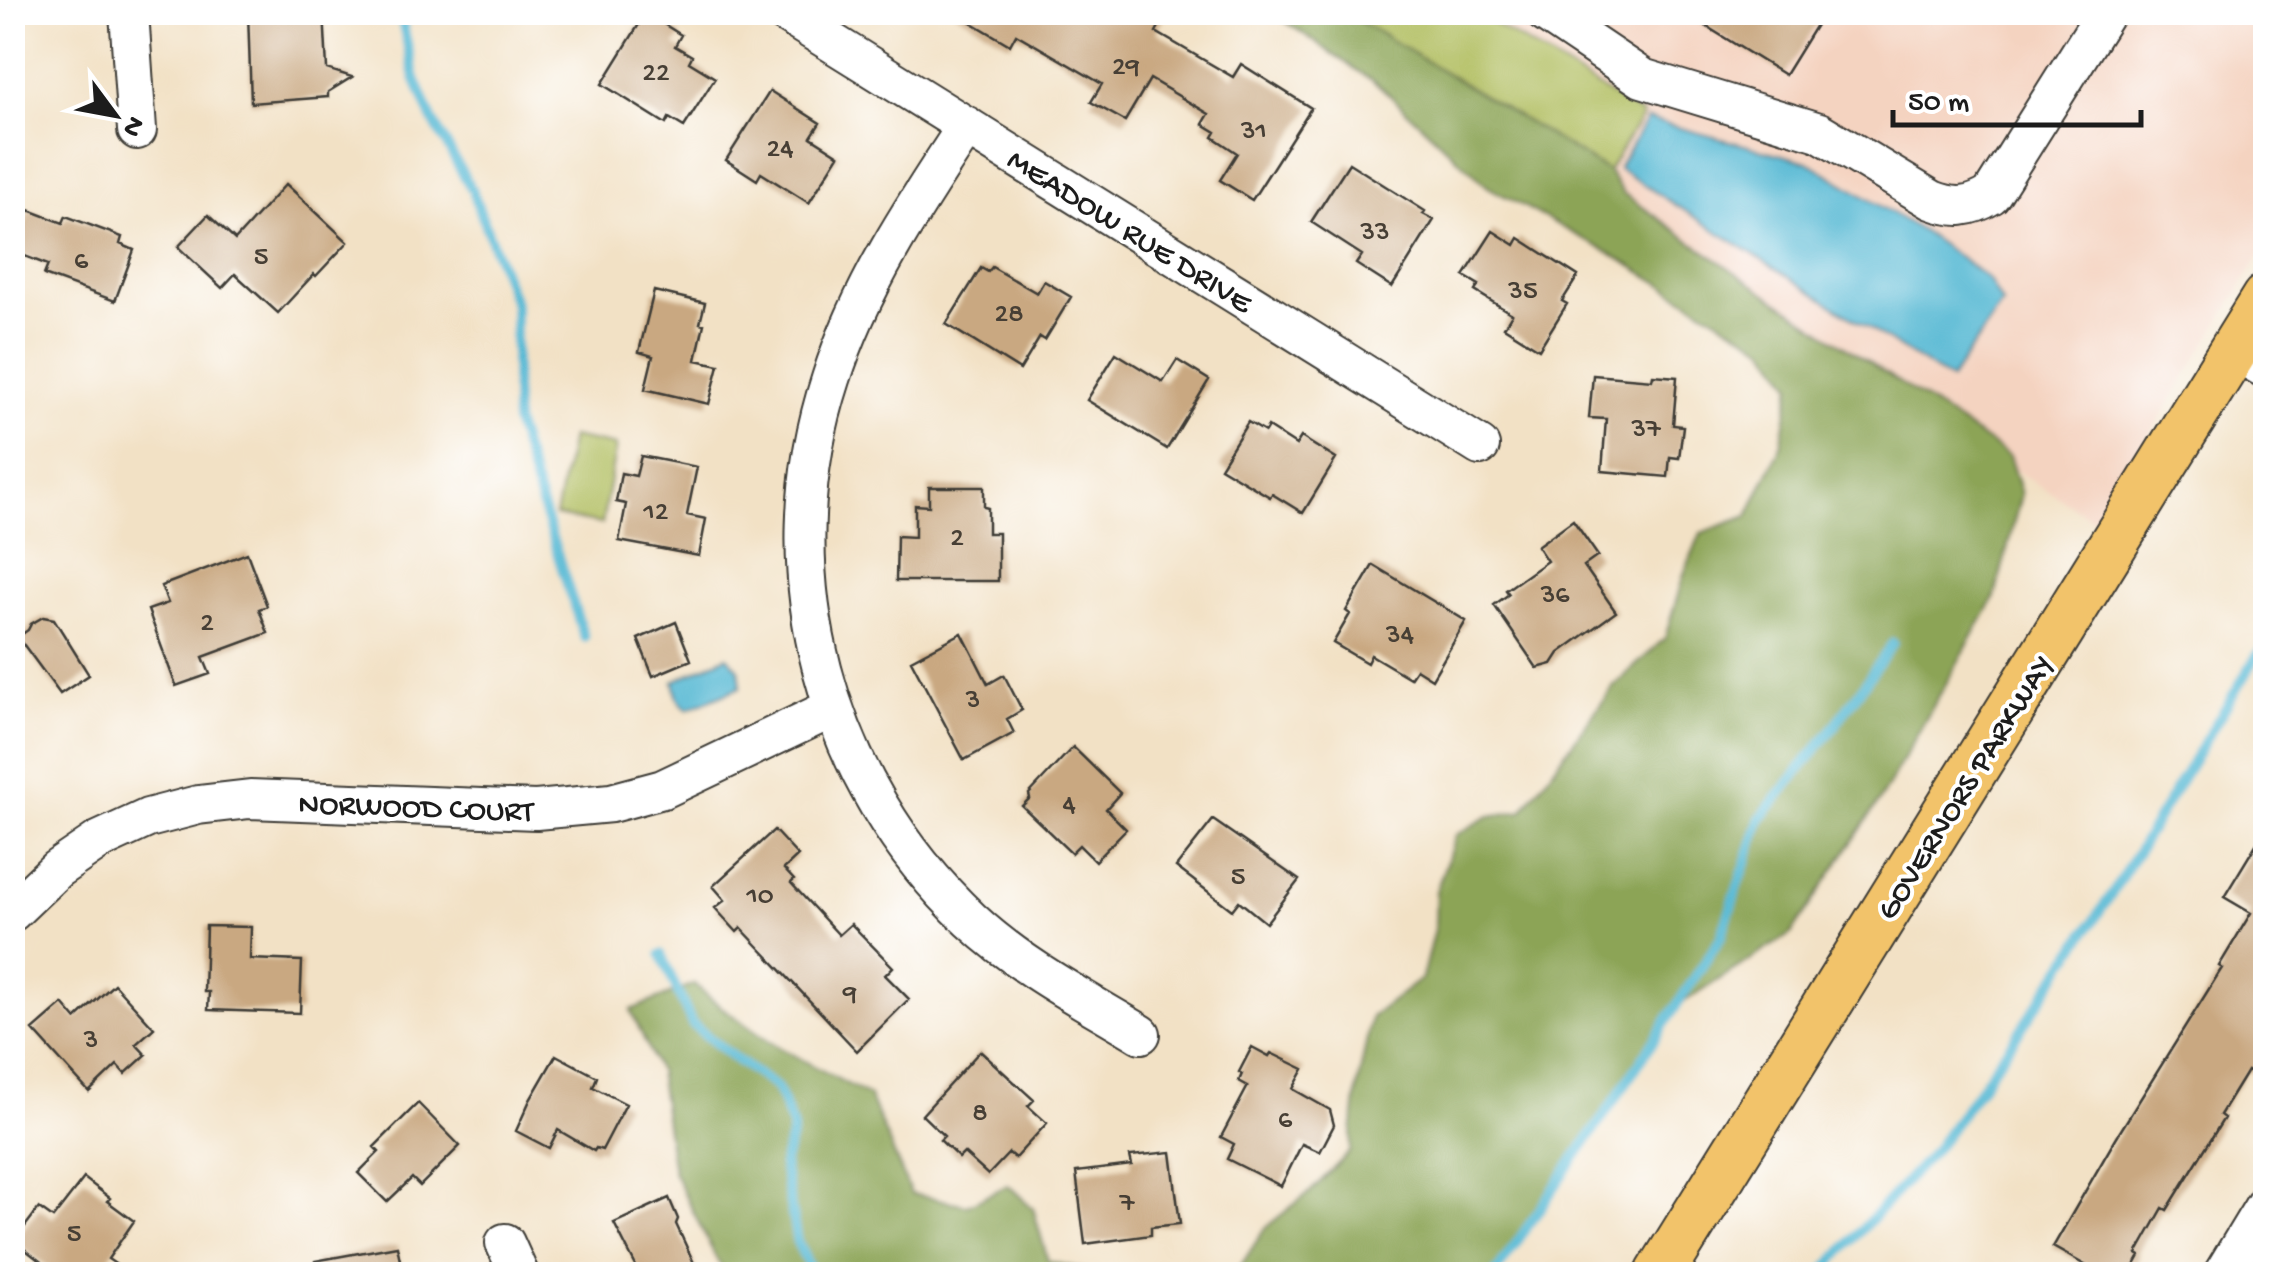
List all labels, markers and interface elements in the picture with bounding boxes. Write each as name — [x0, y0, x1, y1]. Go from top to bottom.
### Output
house number: 29 — [1112, 52, 1140, 85]
house number: 22 — [642, 58, 670, 91]
north arrow — [65, 65, 165, 165]
scale bar — [1893, 65, 2140, 127]
text: 50 m — [1908, 87, 1969, 122]
text: N — [114, 109, 151, 142]
house number: 31 — [1240, 116, 1267, 149]
house number: 24 — [767, 134, 793, 167]
street label: MEADOW RUE DRIVE — [999, 142, 1259, 325]
house number: 33 — [1359, 217, 1390, 250]
house number: 5 — [254, 242, 268, 275]
house number: 6 — [74, 246, 89, 279]
house number: 35 — [1507, 276, 1538, 309]
house number: 28 — [994, 299, 1024, 332]
house number: 37 — [1630, 414, 1662, 447]
house number: 12 — [642, 497, 669, 530]
house number: 2 — [950, 523, 964, 556]
house number: 36 — [1540, 580, 1570, 613]
house number: 2 — [200, 608, 214, 641]
house number: 34 — [1385, 620, 1414, 653]
street label: GOVERNORS PARKWAY — [1870, 649, 2064, 928]
house number: 3 — [965, 685, 980, 718]
street label: NORWOOD COURT — [298, 787, 536, 833]
house number: 4 — [1062, 790, 1076, 823]
house number: 5 — [1231, 862, 1245, 895]
house number: 10 — [745, 881, 774, 914]
house number: 9 — [842, 979, 857, 1012]
house number: 3 — [83, 1025, 98, 1058]
house number: 8 — [972, 1098, 988, 1131]
house number: 6 — [1278, 1105, 1293, 1138]
house number: 7 — [1119, 1188, 1136, 1221]
house number: 5 — [67, 1219, 81, 1252]

